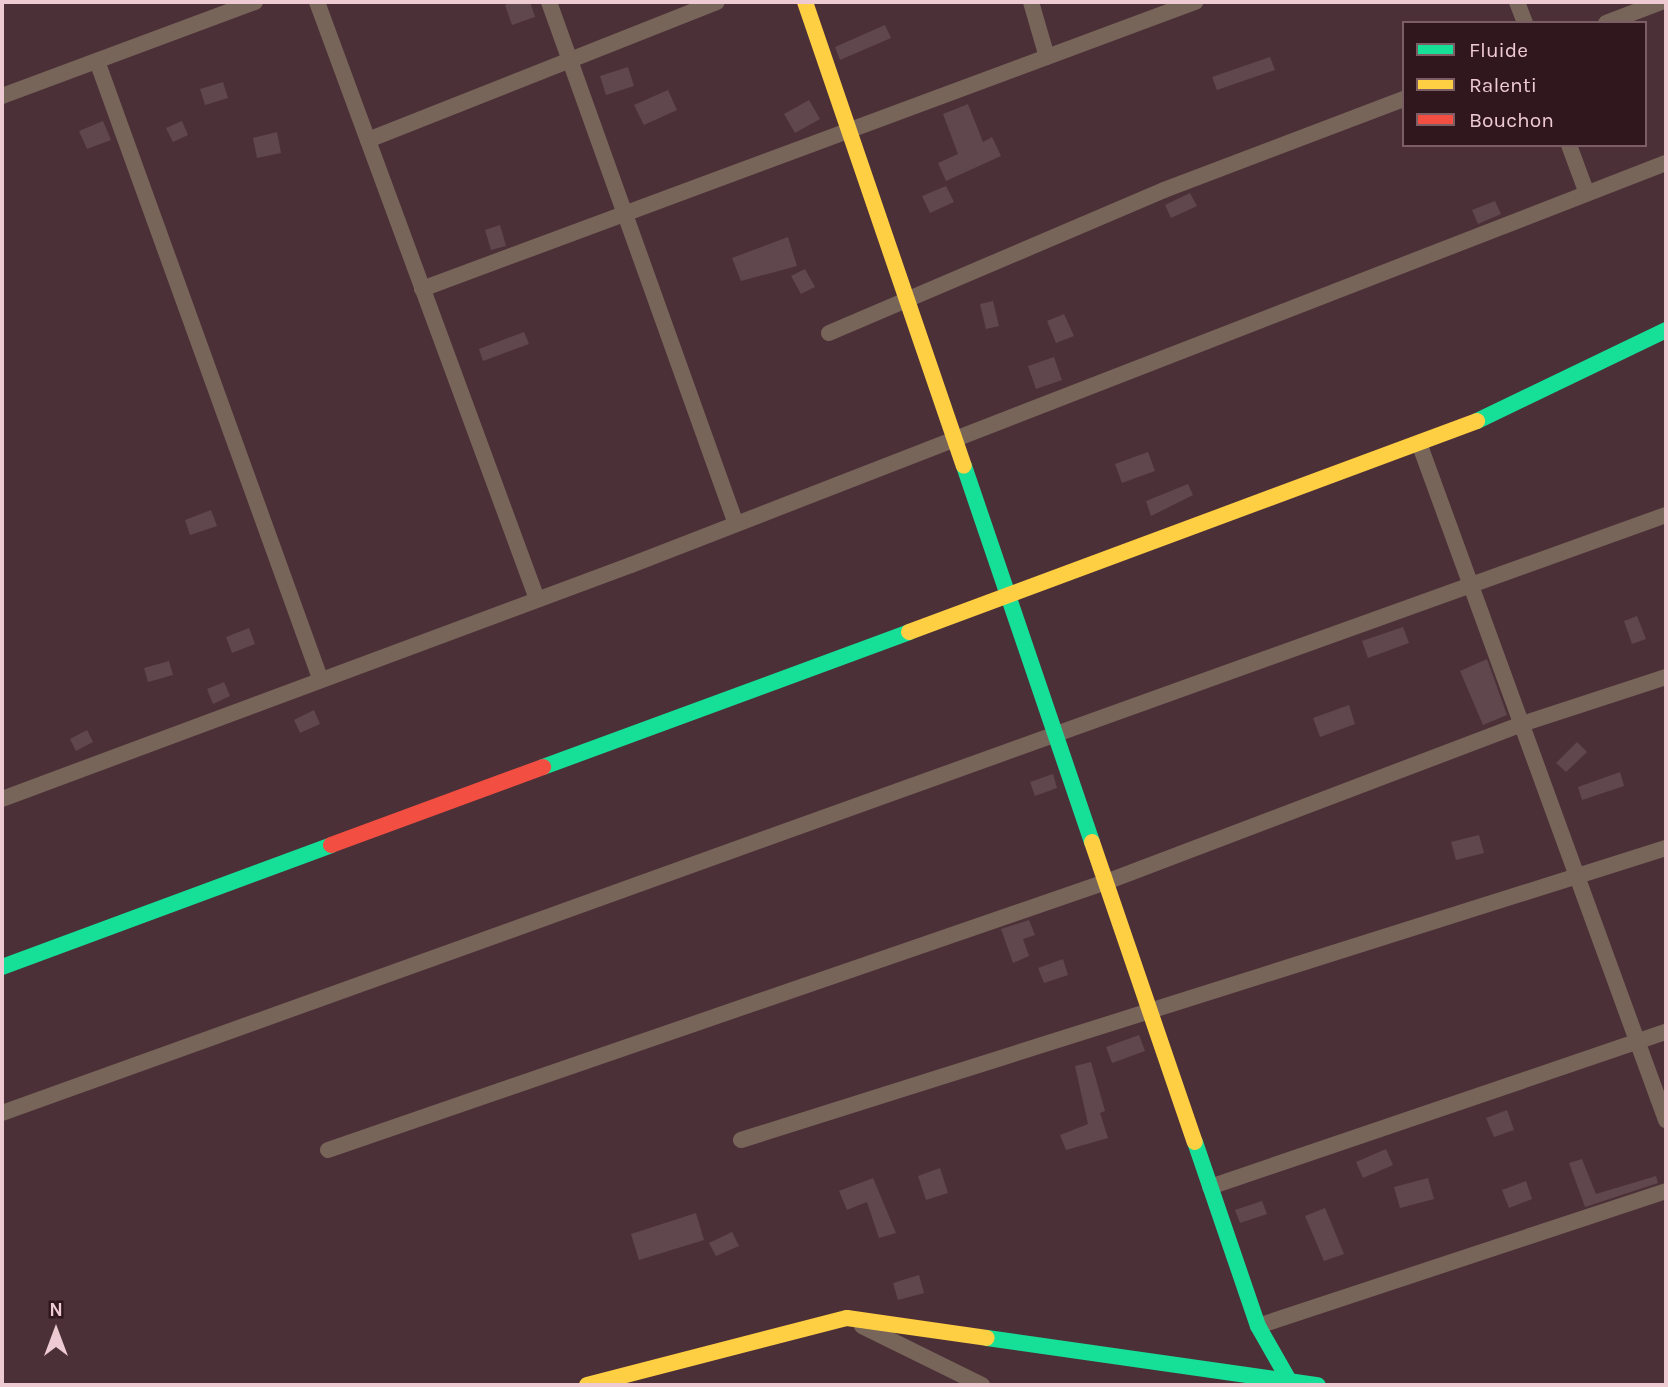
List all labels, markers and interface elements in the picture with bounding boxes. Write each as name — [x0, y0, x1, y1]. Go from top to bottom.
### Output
legend — [1402, 21, 1647, 147]
text: Fluide — [1469, 38, 1528, 62]
text: Ralenti — [1469, 73, 1537, 97]
text: Bouchon — [1469, 108, 1554, 132]
north arrow — [21, 1296, 91, 1366]
text: N — [49, 1299, 63, 1321]

